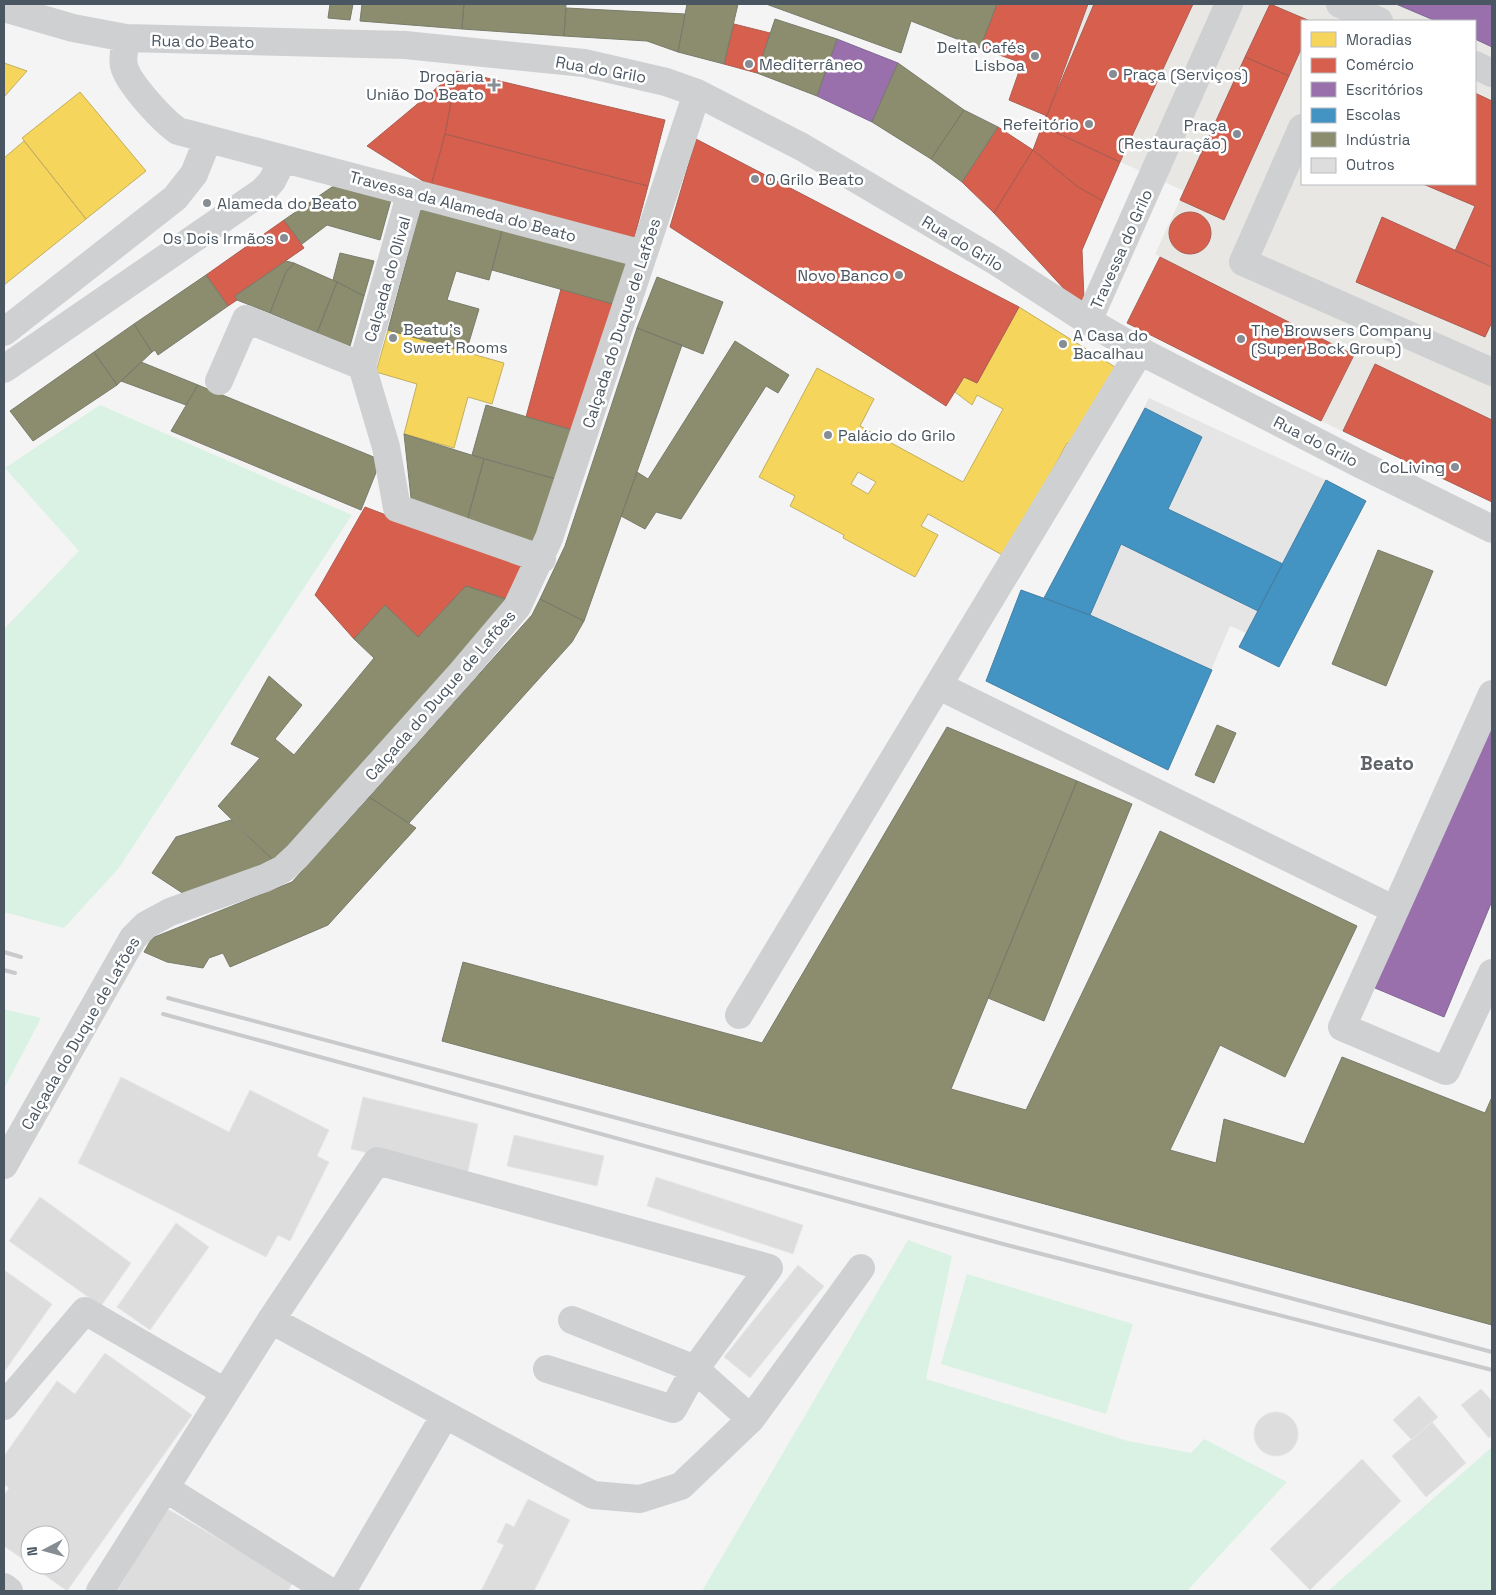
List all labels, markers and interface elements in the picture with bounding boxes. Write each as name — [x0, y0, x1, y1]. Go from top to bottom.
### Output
legend — [1301, 20, 1476, 185]
street label: Rua do Beato — [151, 30, 255, 53]
text: Moradias — [1346, 30, 1412, 49]
place label: Delta Cafés Lisboa — [937, 37, 1025, 76]
marker: Delta Cafés Lisboa — [1029, 50, 1041, 62]
street label: Rua do Grilo — [554, 51, 648, 88]
place label: Mediterrâneo — [759, 54, 863, 75]
text: Comércio — [1346, 55, 1414, 74]
marker: Mediterrâneo — [743, 58, 755, 70]
place label: Praça (Serviços) — [1123, 64, 1248, 85]
place label: Drogaria União Do Beato — [366, 66, 484, 105]
marker: Praça (Serviços) — [1107, 68, 1119, 80]
marker: Drogaria União Do Beato — [488, 79, 500, 91]
text: Escritórios — [1346, 80, 1423, 99]
text: Escolas — [1346, 105, 1401, 124]
place label: Refeitório — [1003, 114, 1079, 135]
place label: Praça (Restauração) — [1118, 115, 1227, 154]
marker: Refeitório — [1083, 118, 1095, 130]
marker: Praça (Restauração) — [1231, 128, 1243, 140]
text: Indústria — [1346, 130, 1411, 149]
text: Outros — [1346, 155, 1395, 174]
street label: Travessa da Alameda do Beato — [347, 166, 579, 247]
place label: O Grilo Beato — [765, 169, 864, 190]
marker: O Grilo Beato — [749, 173, 761, 185]
street label: Travessa do Grilo — [1086, 186, 1157, 313]
place label: Alameda do Beato — [217, 193, 357, 214]
marker: Alameda do Beato — [201, 197, 213, 209]
street label: Rua do Grilo — [918, 211, 1008, 276]
street label: Calçada do Olival — [359, 214, 415, 344]
street label: Calçada do Duque de Lafões — [578, 215, 665, 431]
place label: Os Dois Irmãos — [163, 228, 274, 249]
marker: Os Dois Irmãos — [278, 232, 290, 244]
place label: Novo Banco — [797, 265, 889, 286]
marker: Novo Banco — [893, 269, 905, 281]
place label: Beatu's Sweet Rooms — [403, 319, 508, 358]
place label: The Browsers Company (Super Bock Group) — [1251, 320, 1432, 359]
place label: A Casa do Bacalhau — [1073, 325, 1148, 364]
marker: Beatu's Sweet Rooms — [387, 332, 399, 344]
marker: The Browsers Company (Super Bock Group) — [1235, 333, 1247, 345]
marker: A Casa do Bacalhau — [1057, 338, 1069, 350]
street label: Rua do Grilo — [1270, 411, 1361, 472]
place label: Palácio do Grilo — [838, 425, 956, 446]
marker: Palácio do Grilo — [822, 429, 834, 441]
place label: CoLiving — [1380, 457, 1445, 478]
marker: CoLiving — [1449, 461, 1461, 473]
street label: Calçada do Duque de Lafões — [360, 606, 520, 785]
district label: Beato — [1360, 751, 1414, 776]
street label: Calçada do Duque de Lafões — [16, 933, 144, 1134]
north arrow — [20, 1525, 70, 1575]
text: N — [23, 1546, 42, 1557]

